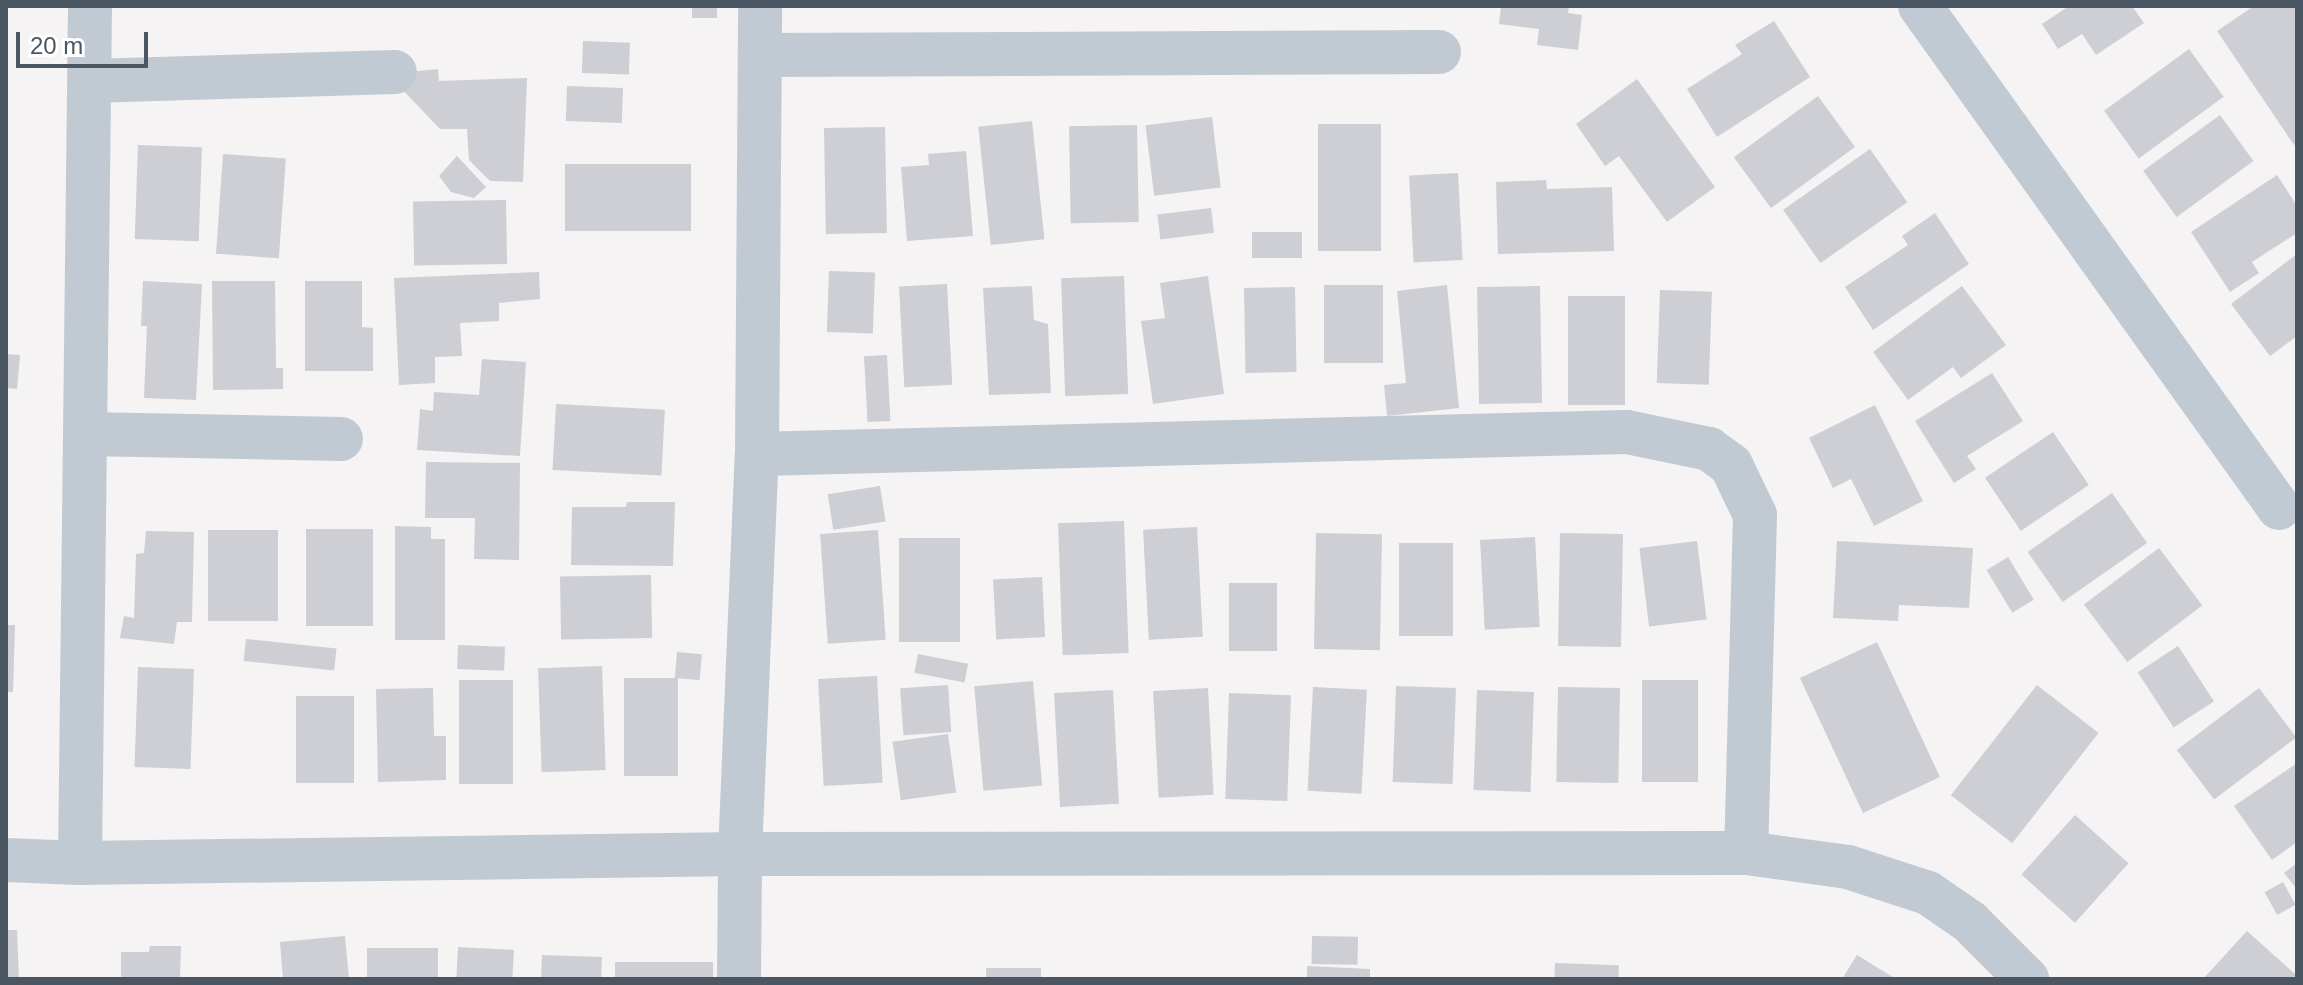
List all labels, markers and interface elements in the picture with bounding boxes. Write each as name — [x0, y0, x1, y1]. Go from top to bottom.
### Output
scale bar — [20, 16, 152, 66]
text: 20 m — [30, 32, 83, 59]

